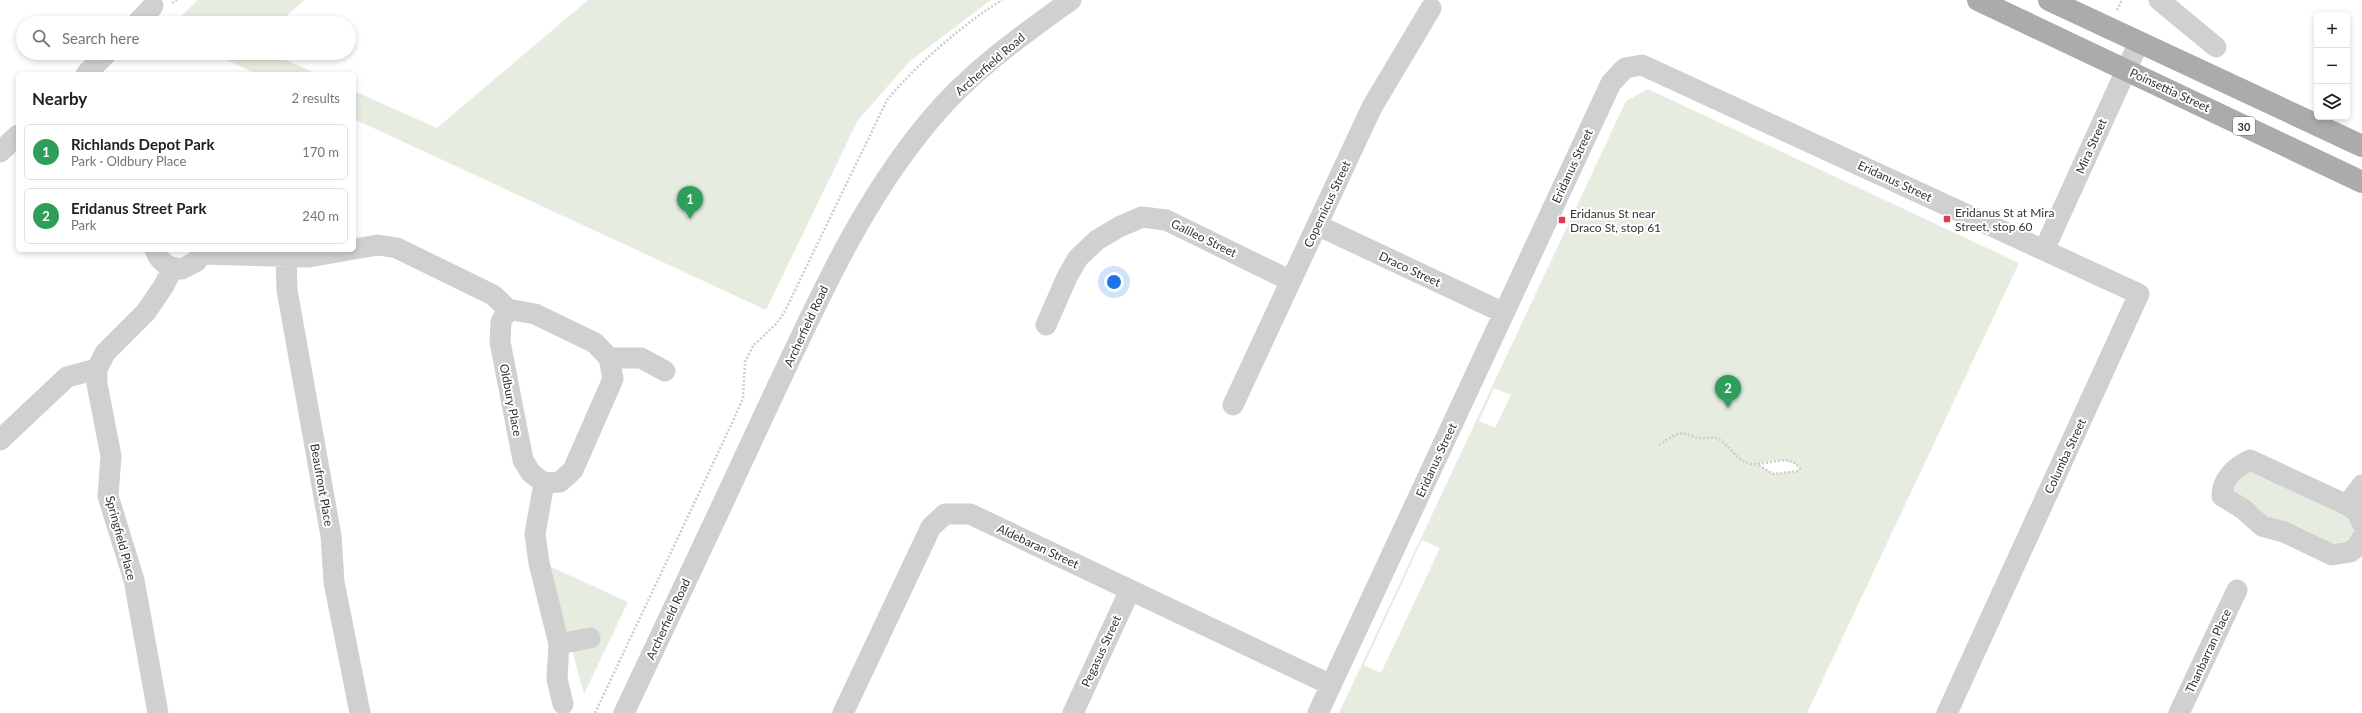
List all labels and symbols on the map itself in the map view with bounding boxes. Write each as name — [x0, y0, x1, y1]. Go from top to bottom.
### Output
street label: Archerfield Road — [952, 30, 1028, 98]
street label: Poinsettia Street — [2128, 65, 2213, 115]
street label: Mira Street — [2072, 115, 2110, 176]
road number: 30 — [2233, 117, 2255, 135]
street label: Eridanus Street — [1548, 126, 1596, 205]
street label: Eridanus Street — [1856, 157, 1935, 205]
street label: Copernicus Street — [1300, 158, 1354, 250]
pin: 1 — [677, 186, 703, 219]
place label: Eridanus St at Mira Street, stop 60 — [1955, 205, 2054, 234]
place label: Eridanus St near Draco St, stop 61 — [1570, 206, 1661, 235]
marker: Eridanus St at Mira Street, stop 60 — [1942, 214, 1952, 224]
marker: Eridanus St near Draco St, stop 61 — [1557, 215, 1567, 225]
street label: Galileo Street — [1169, 216, 1240, 261]
street label: Draco Street — [1377, 248, 1444, 290]
your location — [1104, 272, 1124, 292]
street label: Archerfield Road — [781, 283, 831, 369]
street label: Oldbury Place — [497, 362, 525, 438]
pin: 2 — [1715, 375, 1741, 408]
street label: Columba Street — [2041, 415, 2089, 496]
street label: Eridanus Street — [1412, 420, 1460, 499]
street label: Beaufront Place — [307, 442, 337, 528]
street label: Springfield Place — [102, 494, 140, 582]
street label: Aldebaran Street — [995, 521, 1082, 572]
street label: Archerfield Road — [643, 576, 693, 662]
street label: Thanbarran Place — [2182, 606, 2234, 696]
street label: Pegasus Street — [1078, 612, 1124, 689]

